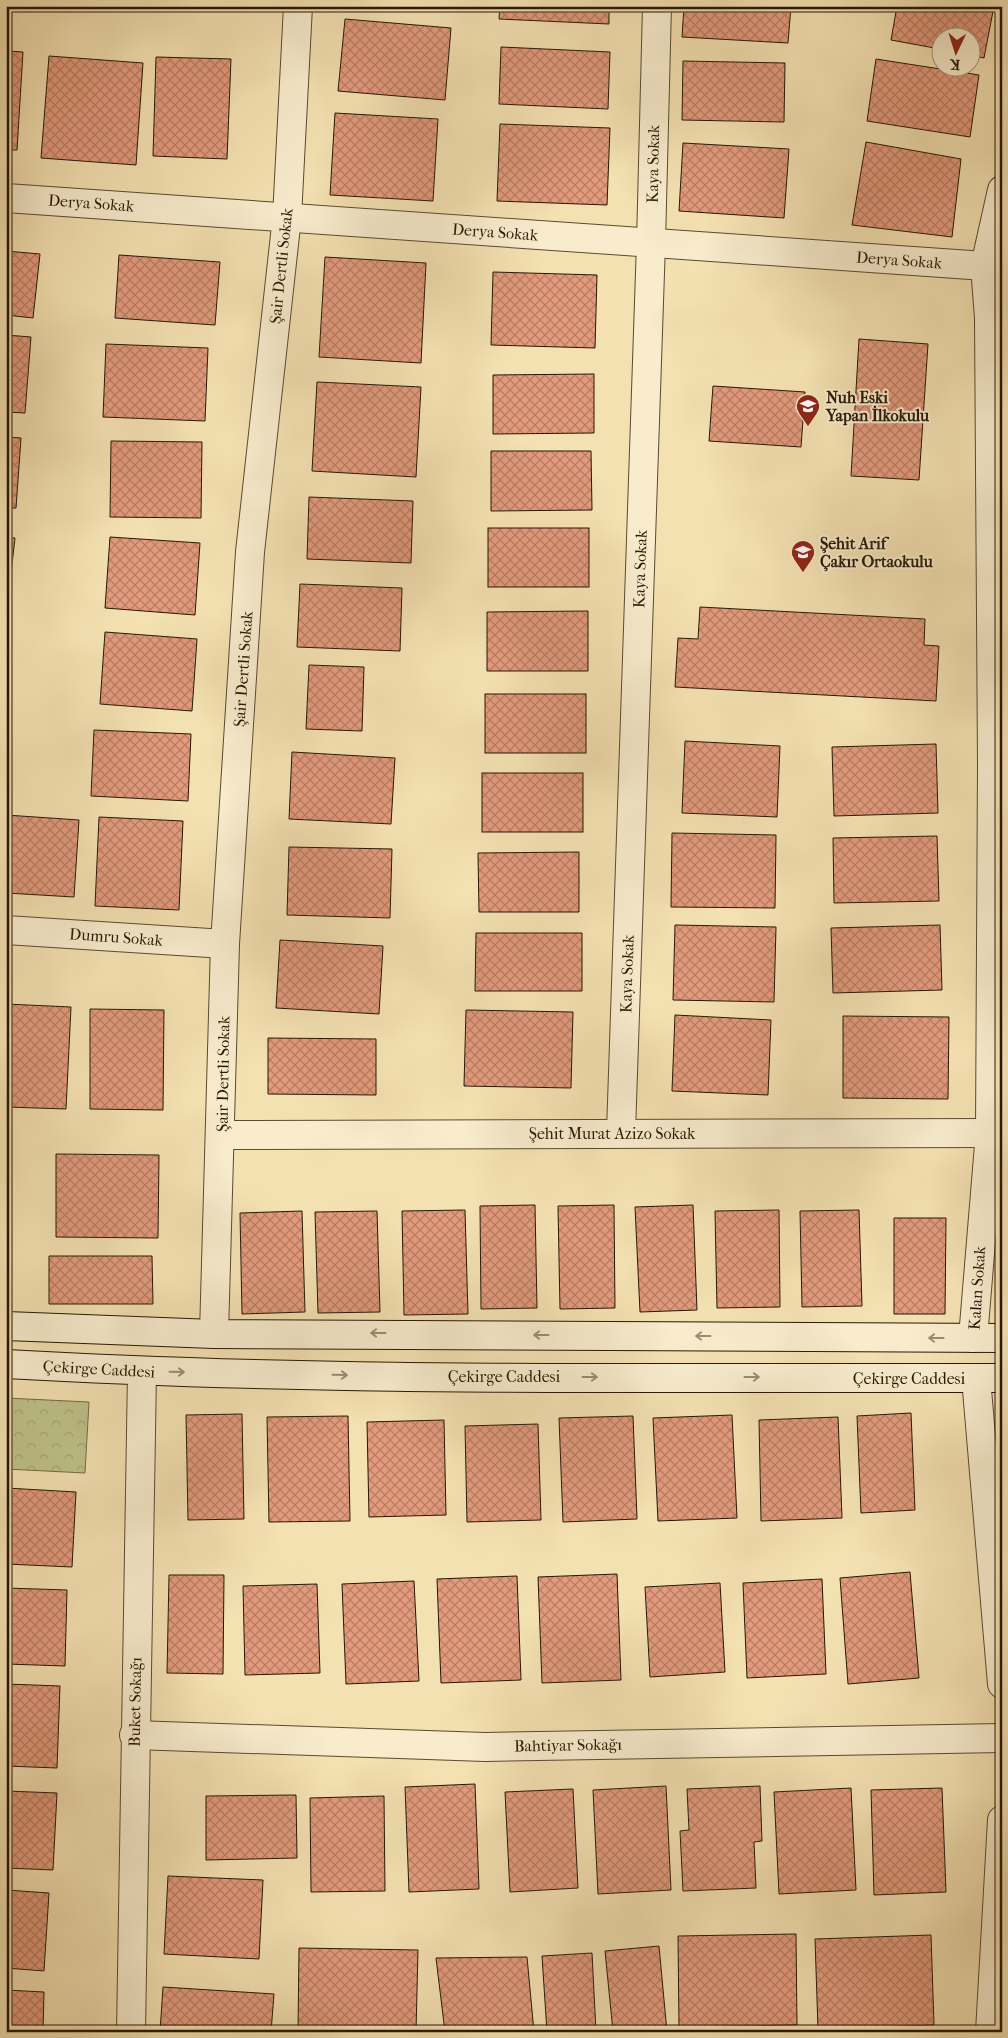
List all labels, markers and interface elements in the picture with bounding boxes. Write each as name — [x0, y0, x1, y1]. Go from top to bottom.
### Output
north arrow — [930, 28, 980, 78]
text: K — [949, 56, 961, 73]
street label: Kaya Sokak — [643, 124, 663, 203]
street label: Derya Sokak — [47, 191, 135, 216]
street label: Şair Dertli Sokak — [265, 207, 297, 325]
street label: Derya Sokak — [451, 220, 539, 245]
street label: Derya Sokak — [855, 248, 943, 273]
place label: Nuh Eski Yapan İlkokulu — [825, 388, 930, 426]
school or university icon: Nuh Eski Yapan İlkokulu — [795, 393, 821, 427]
street label: Kaya Sokak — [629, 529, 651, 608]
place label: Şehit Arif Çakır Ortaokulu — [820, 534, 934, 572]
school or university icon: Şehit Arif Çakır Ortaokulu — [790, 539, 816, 573]
street label: Şair Dertli Sokak — [229, 610, 257, 728]
street label: Dumru Sokak — [68, 924, 164, 950]
street label: Kaya Sokak — [616, 934, 638, 1013]
street label: Şair Dertli Sokak — [212, 1015, 234, 1132]
street label: Şehit Murat Azizo Sokak — [529, 1124, 696, 1143]
street label: Kalan Sokak — [965, 1245, 989, 1330]
one-way arrow — [370, 1328, 386, 1338]
one-way arrow — [533, 1330, 549, 1340]
one-way arrow — [695, 1331, 712, 1341]
one-way arrow — [928, 1333, 944, 1343]
street label: Çekirge Caddesi — [42, 1357, 156, 1382]
one-way arrow — [169, 1367, 185, 1377]
street label: Çekirge Caddesi — [448, 1367, 560, 1387]
street label: Çekirge Caddesi — [853, 1369, 965, 1389]
one-way arrow — [331, 1371, 347, 1380]
one-way arrow — [581, 1372, 597, 1382]
one-way arrow — [744, 1372, 760, 1382]
street label: Buket Sokağı — [125, 1657, 145, 1747]
street label: Bahtiyar Sokağı — [514, 1735, 622, 1755]

